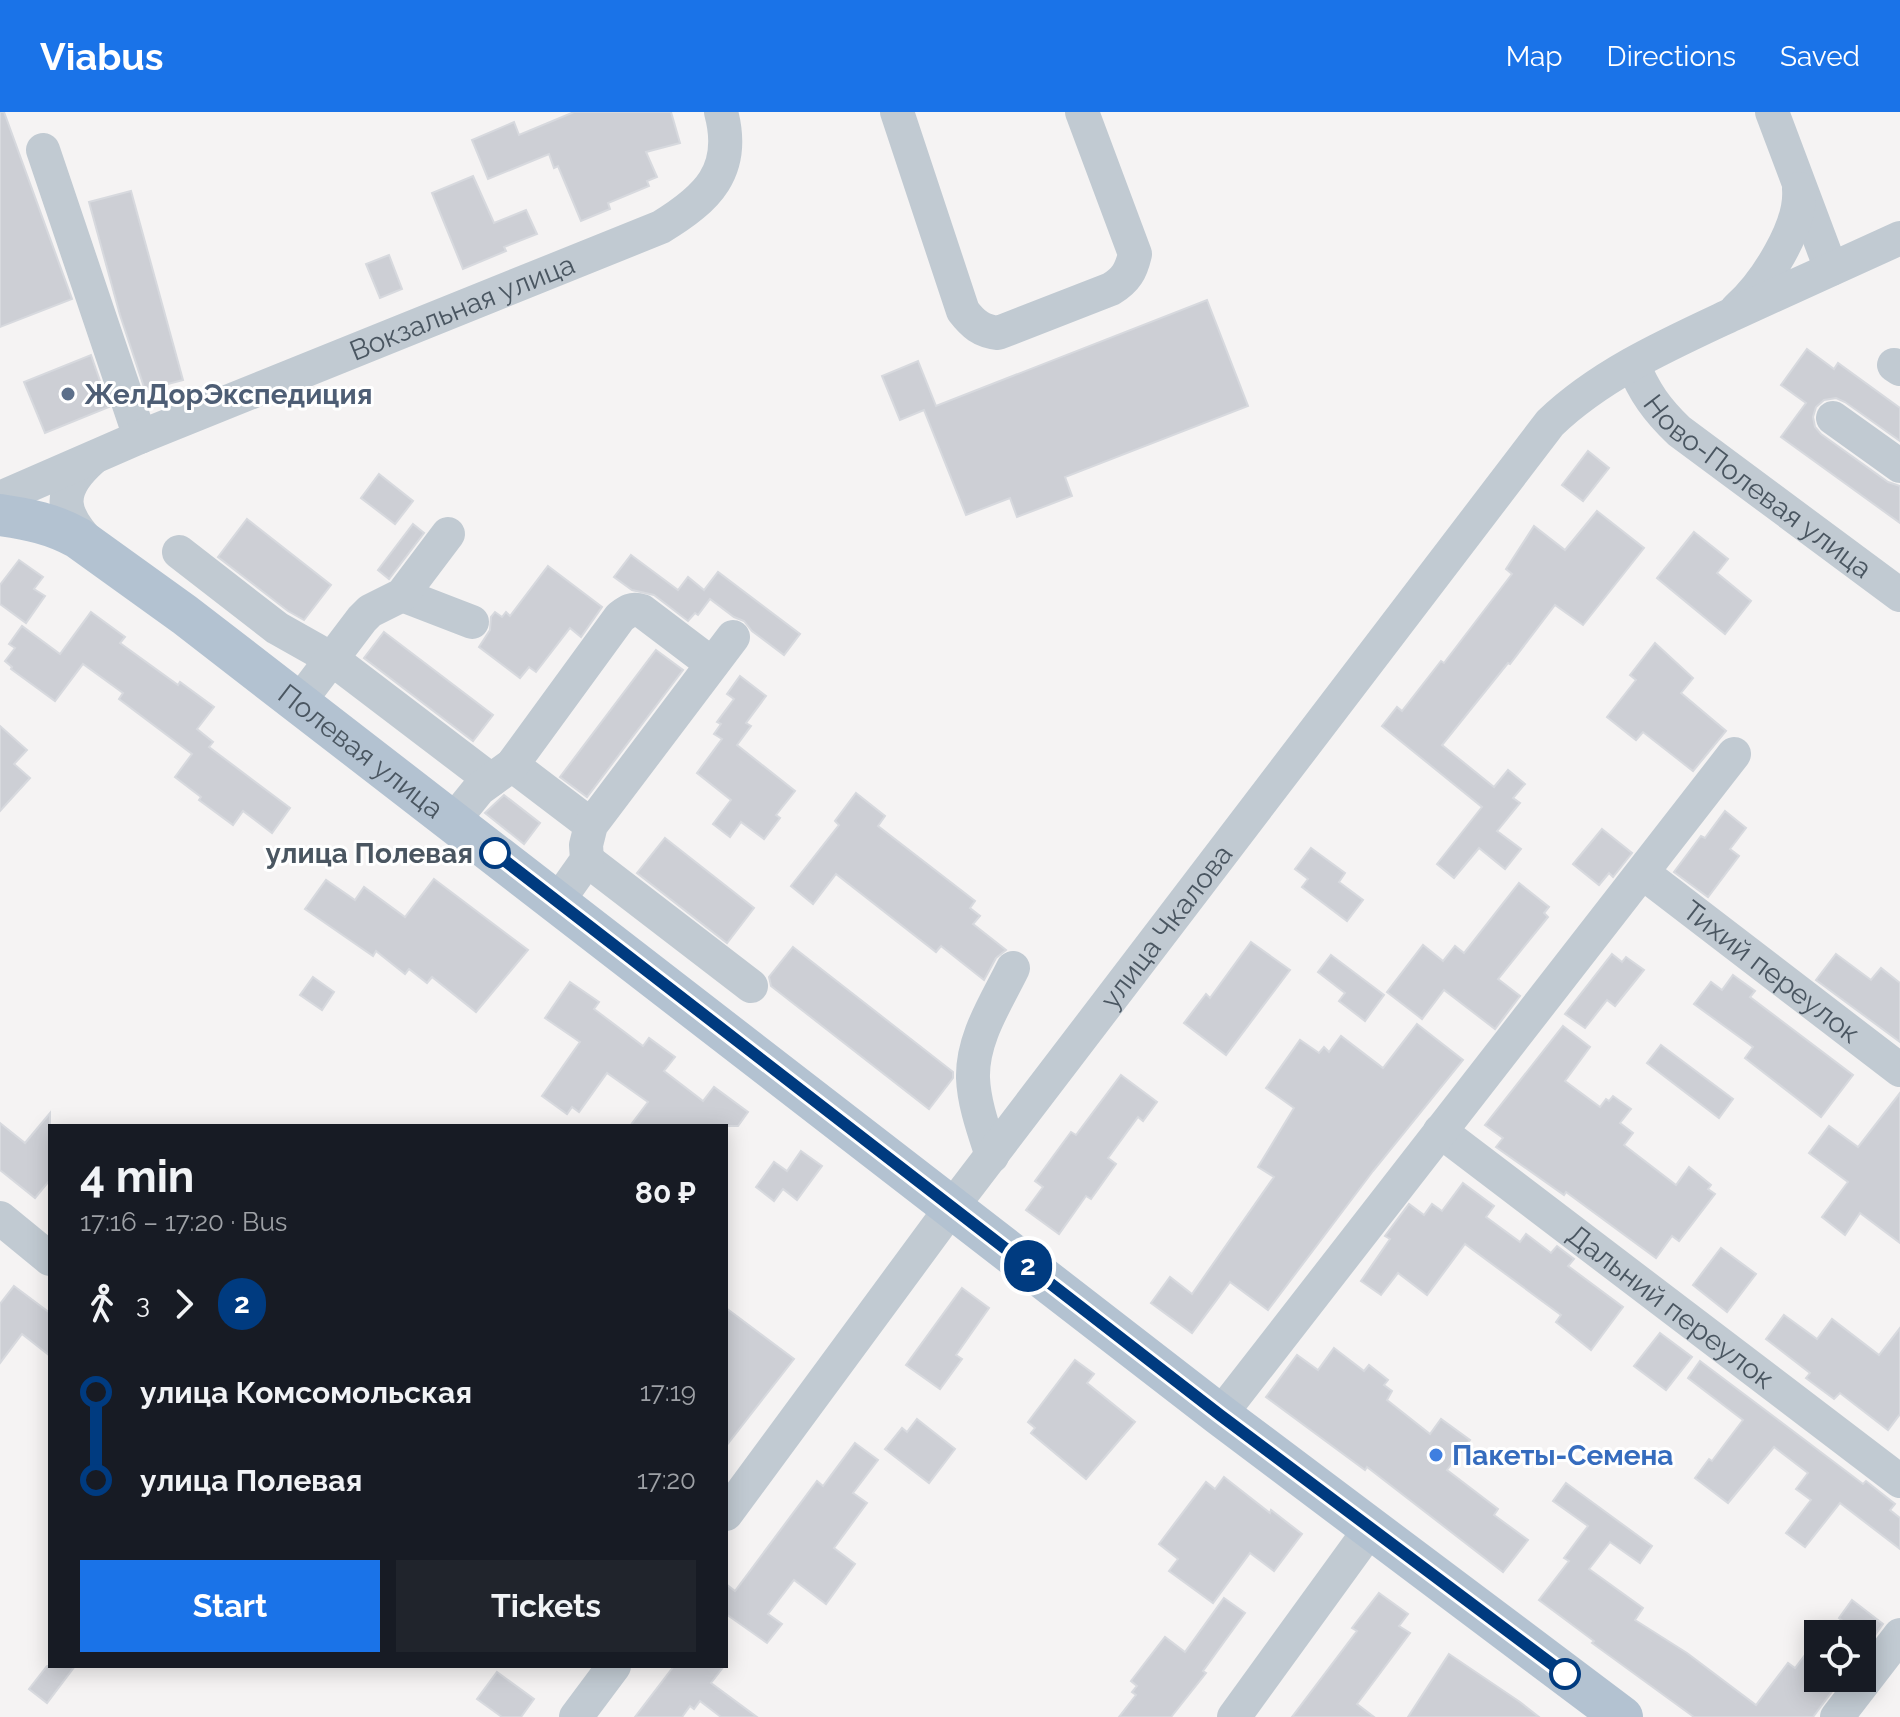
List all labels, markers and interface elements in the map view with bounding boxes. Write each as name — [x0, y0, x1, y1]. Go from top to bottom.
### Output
text: Viabus — [40, 34, 164, 79]
text: Map — [1506, 40, 1563, 73]
text: Directions — [1607, 40, 1736, 73]
text: Saved — [1780, 40, 1860, 73]
street label: Вокзальная улица — [345, 248, 579, 368]
place label: ЖелДорЭкспедиция — [84, 378, 372, 411]
marker: ЖелДорЭкспедиция — [59, 385, 77, 403]
street label: Ново-Полевая улица — [1636, 388, 1878, 585]
street label: Полевая улица — [272, 677, 450, 825]
place label: улица Полевая — [265, 837, 473, 870]
marker: улица Полевая — [480, 838, 510, 868]
street label: улица Чкалова — [1093, 838, 1239, 1015]
street label: Тихий переулок — [1676, 894, 1866, 1050]
text: 4 min — [80, 1151, 194, 1202]
text: 80 ₽ — [635, 1175, 696, 1210]
text: 17:16 – 17:20 · Bus — [80, 1207, 287, 1237]
street label: Дальний переулок — [1561, 1218, 1780, 1396]
line badge: 2 — [1002, 1240, 1054, 1292]
text: 2 — [1020, 1249, 1036, 1282]
icon: walk — [80, 1282, 124, 1326]
icon: forward — [162, 1282, 206, 1326]
text: 2 — [234, 1287, 250, 1320]
text: 3 — [136, 1289, 150, 1319]
text: улица Комсомольская — [140, 1375, 472, 1410]
text: 17:19 — [640, 1377, 696, 1407]
place label: Пакеты-Семена — [1452, 1439, 1673, 1472]
marker: Пакеты-Семена — [1427, 1446, 1445, 1464]
text: улица Полевая — [140, 1463, 362, 1498]
text: 17:20 — [637, 1465, 696, 1495]
button: Start — [80, 1560, 380, 1652]
button: Tickets — [396, 1560, 696, 1652]
map controls — [1804, 1620, 1876, 1692]
button: locate — [1804, 1620, 1876, 1692]
unlabelled marker — [1550, 1659, 1580, 1689]

